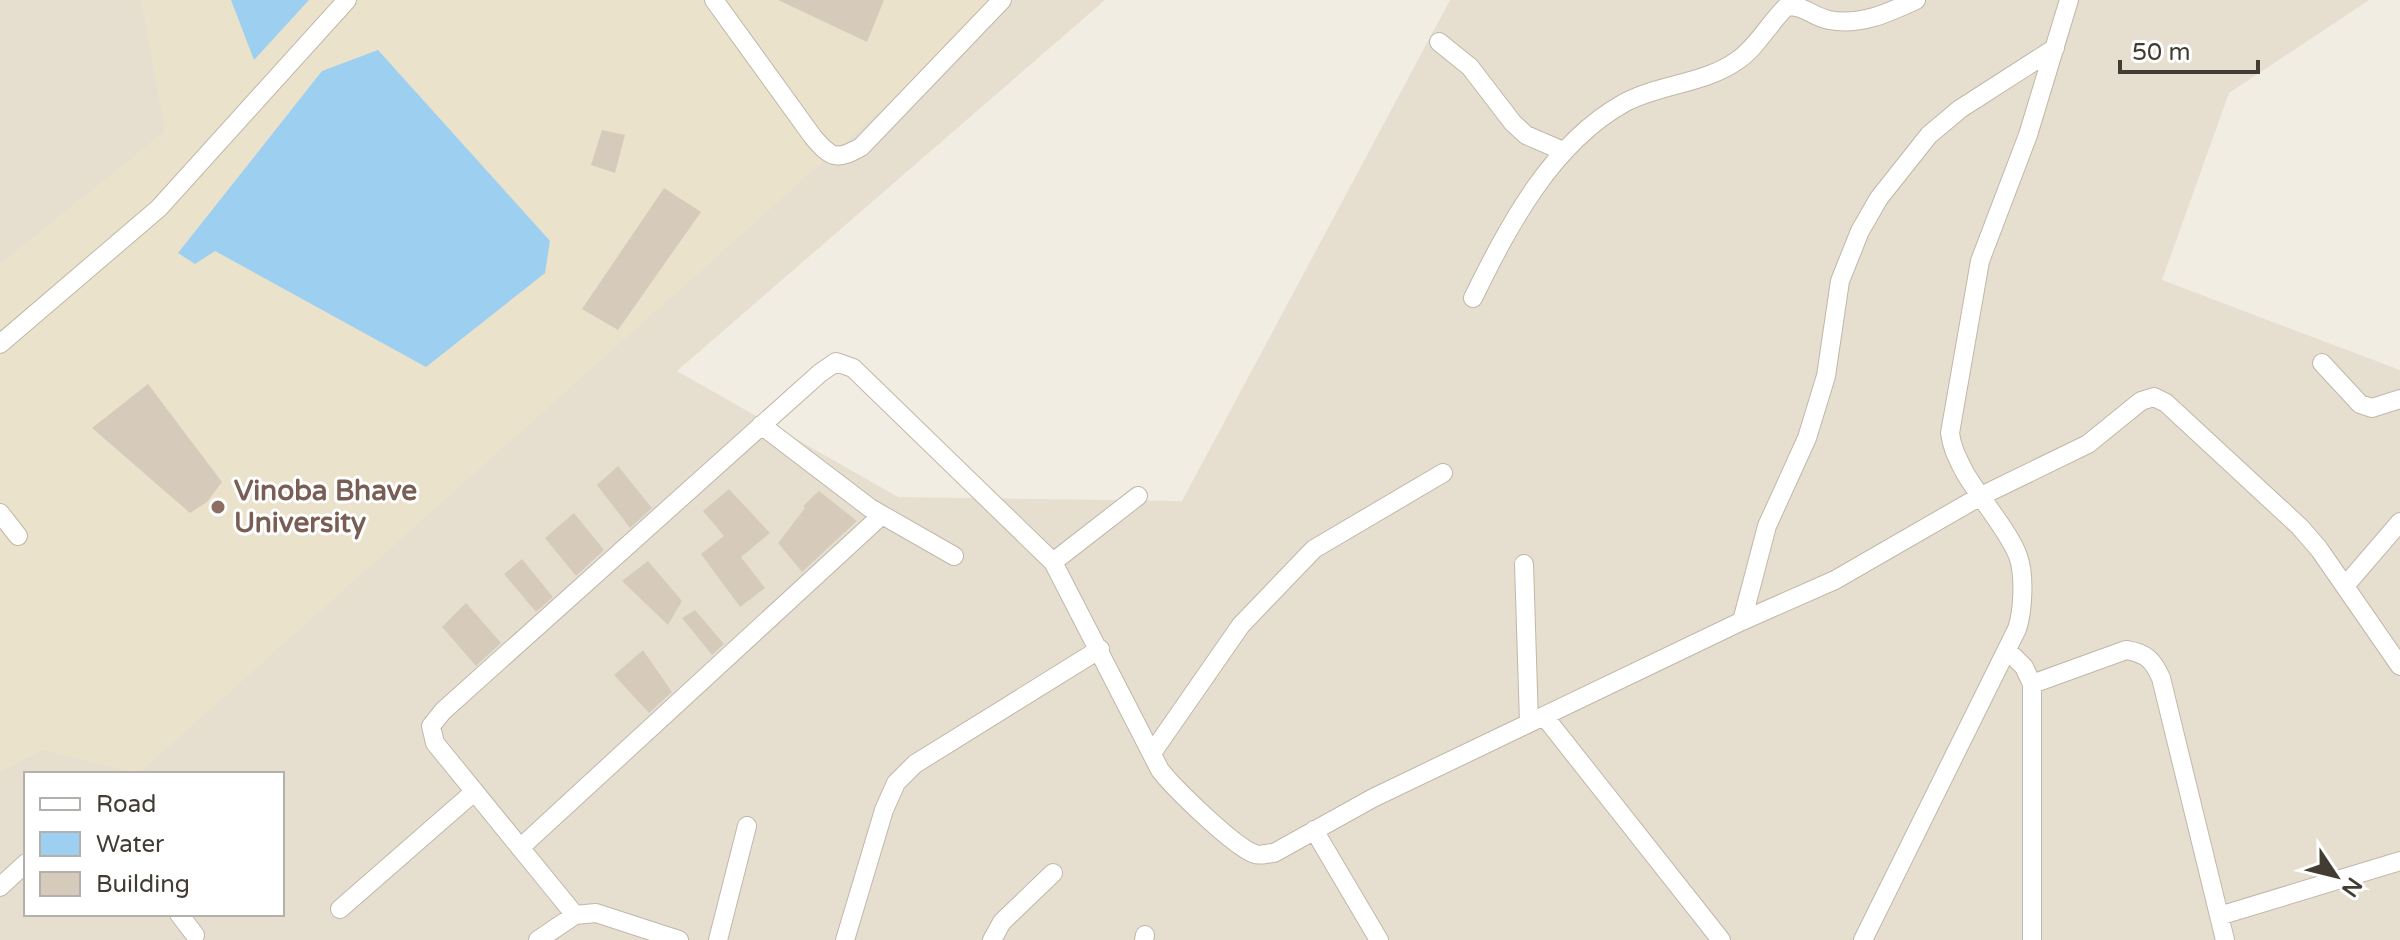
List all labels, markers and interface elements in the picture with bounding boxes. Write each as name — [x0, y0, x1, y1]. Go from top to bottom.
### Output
scale bar — [2120, 24, 2258, 74]
text: 50 m — [2132, 38, 2190, 67]
place label: Vinoba Bhave University — [234, 474, 417, 540]
marker: Vinoba Bhave University — [209, 498, 227, 516]
legend — [24, 772, 284, 916]
text: Road — [96, 790, 156, 819]
text: Water — [96, 830, 165, 859]
north arrow — [2296, 836, 2376, 916]
text: Building — [96, 870, 190, 899]
text: N — [2336, 872, 2367, 902]

